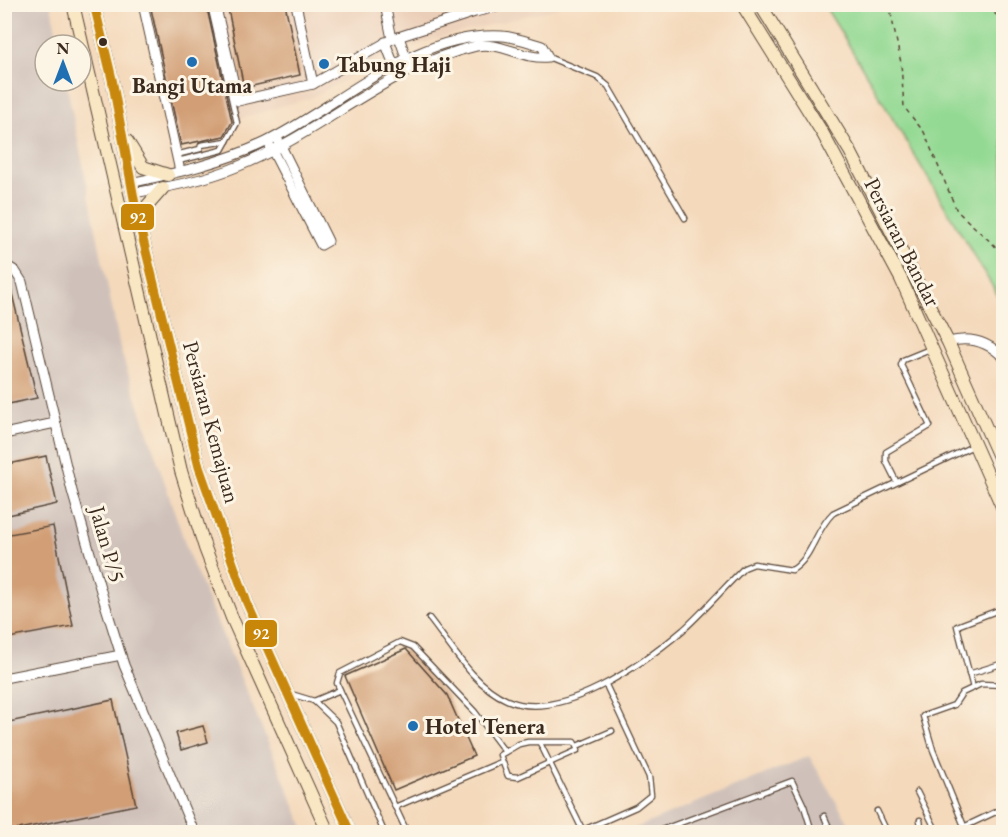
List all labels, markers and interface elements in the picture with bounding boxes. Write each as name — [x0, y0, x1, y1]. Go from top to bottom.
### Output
north arrow — [33, 33, 93, 93]
unlabelled marker — [97, 36, 109, 48]
text: N — [57, 38, 70, 59]
place label: Tabung Haji — [336, 50, 451, 79]
marker: Bangi Utama — [185, 55, 199, 69]
marker: Tabung Haji — [317, 57, 331, 71]
place label: Bangi Utama — [132, 71, 252, 100]
street label: Persiaran Bandar — [858, 173, 948, 312]
line badge: 92 — [120, 203, 155, 231]
text: 92 — [130, 207, 147, 228]
street label: Persiaran Kemajuan — [176, 338, 247, 507]
street label: Jalan P/5 — [82, 501, 132, 586]
line badge: 92 — [244, 619, 278, 648]
text: 92 — [253, 623, 270, 644]
place label: Hotel Tenera — [425, 712, 545, 741]
marker: Hotel Tenera — [406, 719, 420, 733]

